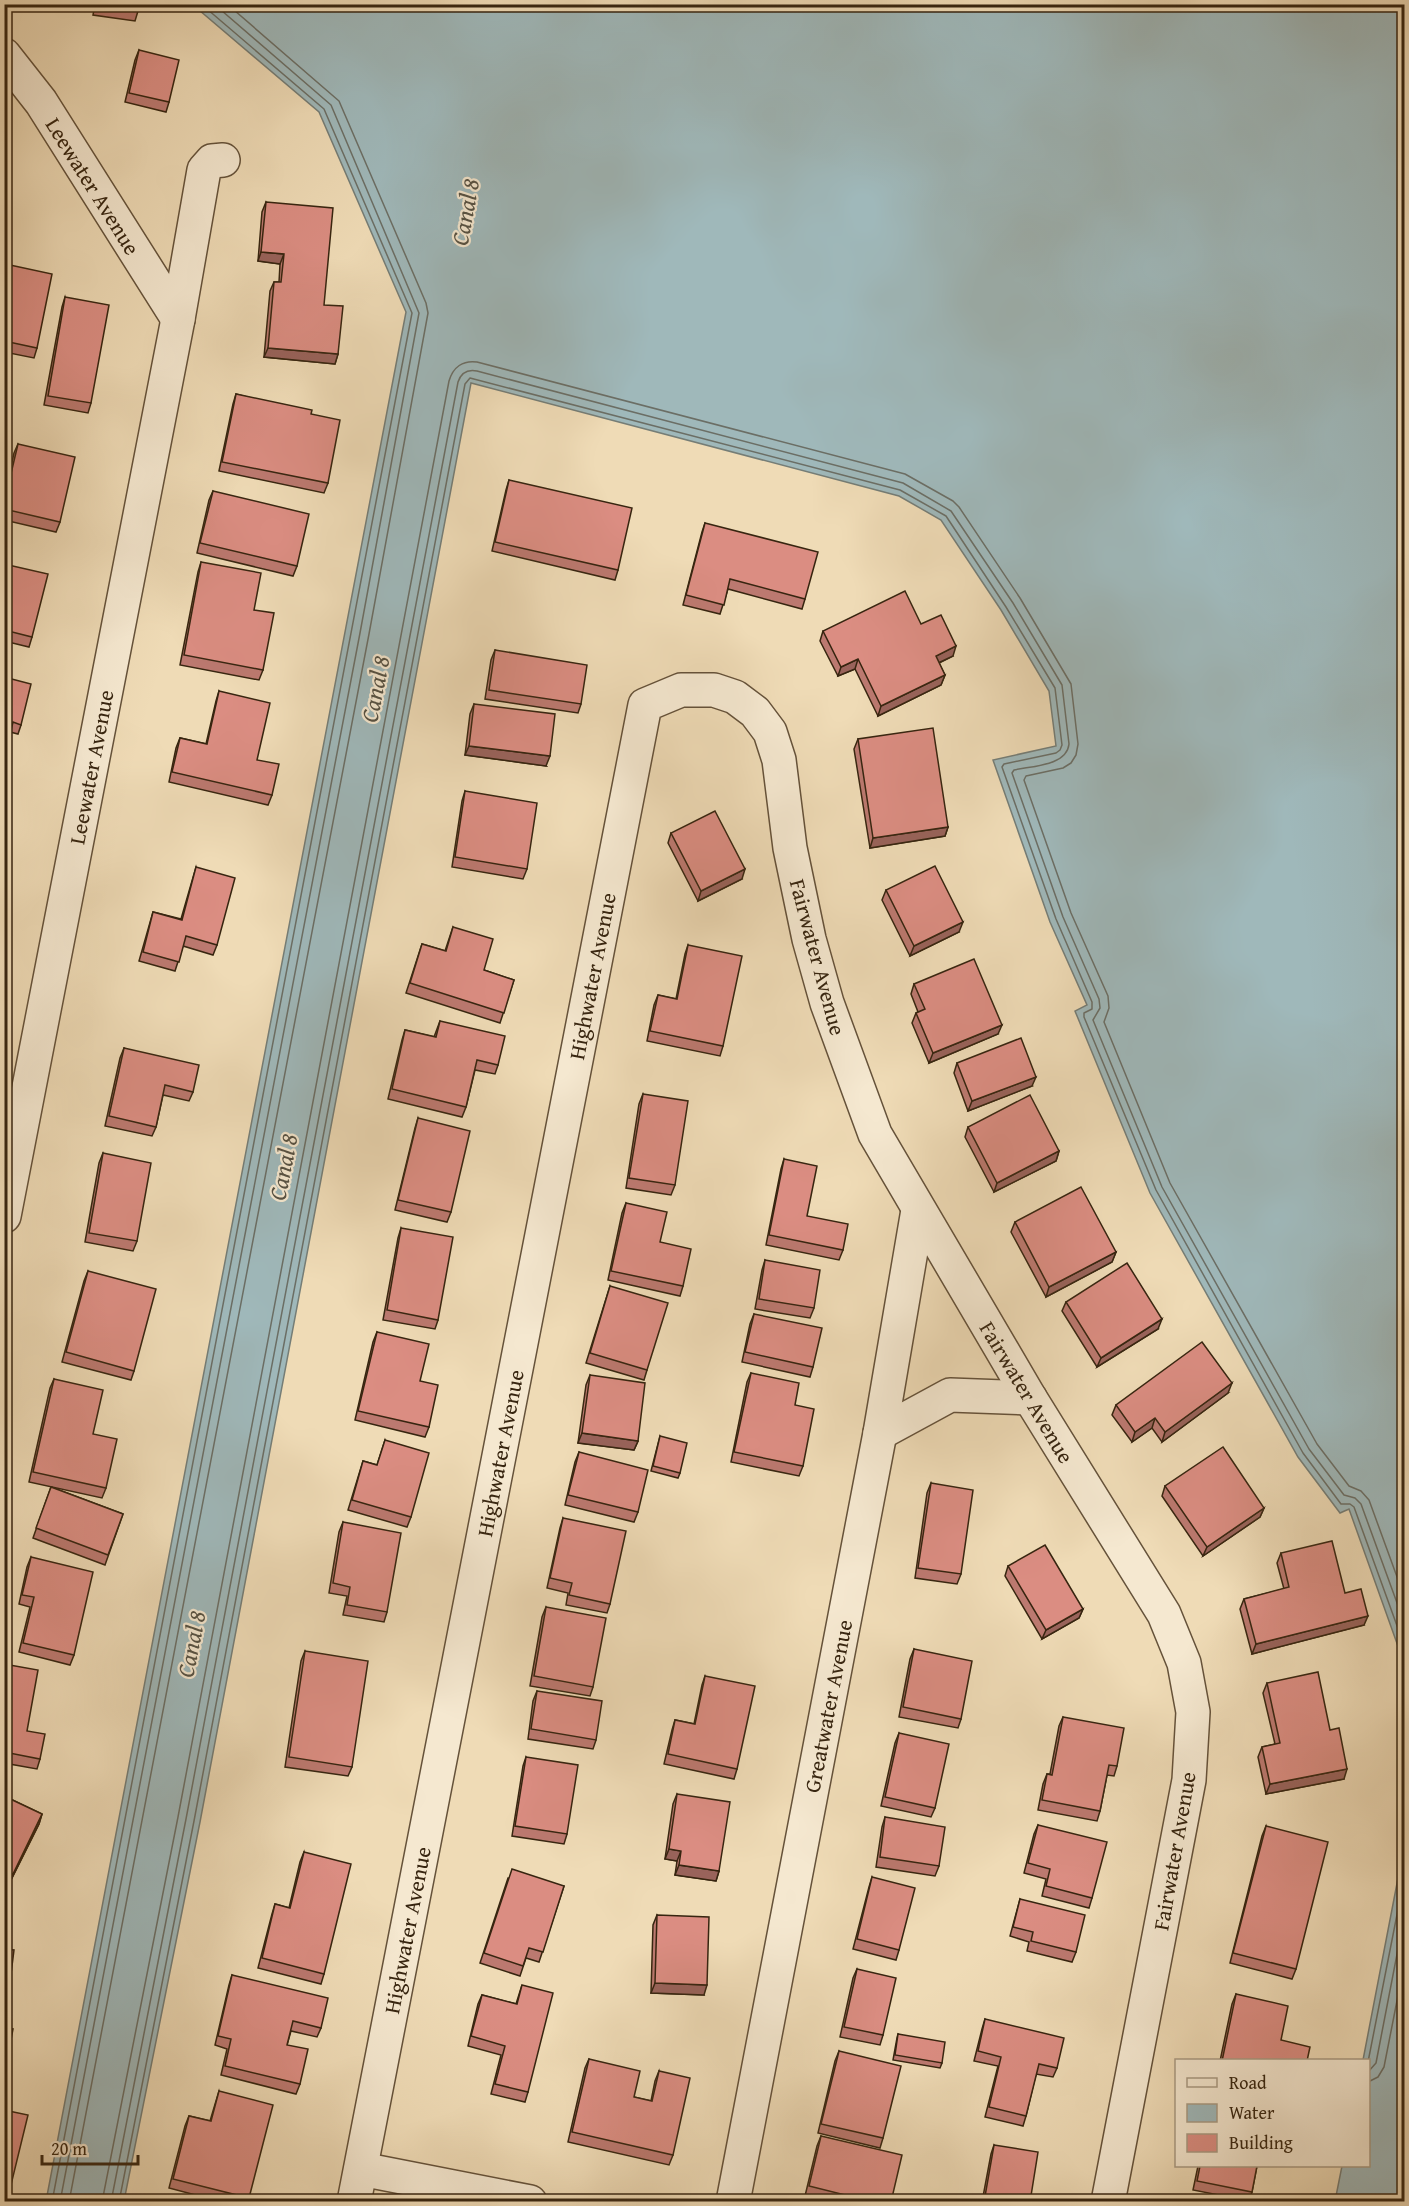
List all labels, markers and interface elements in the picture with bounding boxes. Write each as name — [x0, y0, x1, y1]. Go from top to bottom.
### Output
street label: Leewater Avenue — [38, 111, 148, 261]
water label: Canal 8 — [442, 176, 488, 248]
water label: Canal 8 — [351, 653, 399, 725]
street label: Leewater Avenue — [60, 687, 122, 847]
street label: Fairwater Avenue — [782, 875, 854, 1039]
street label: Highwater Avenue — [560, 890, 624, 1062]
water label: Canal 8 — [259, 1131, 307, 1203]
street label: Fairwater Avenue — [972, 1315, 1082, 1469]
street label: Highwater Avenue — [468, 1367, 532, 1539]
water label: Canal 8 — [167, 1608, 215, 1680]
street label: Greatwater Avenue — [796, 1617, 860, 1795]
street label: Fairwater Avenue — [1144, 1769, 1204, 1933]
street label: Highwater Avenue — [375, 1844, 439, 2016]
legend — [1175, 2059, 1370, 2167]
text: Road — [1229, 2069, 1267, 2096]
text: Water — [1229, 2099, 1275, 2126]
scale bar — [42, 2128, 138, 2166]
text: Building — [1229, 2129, 1293, 2156]
text: 20 m — [51, 2135, 87, 2162]

